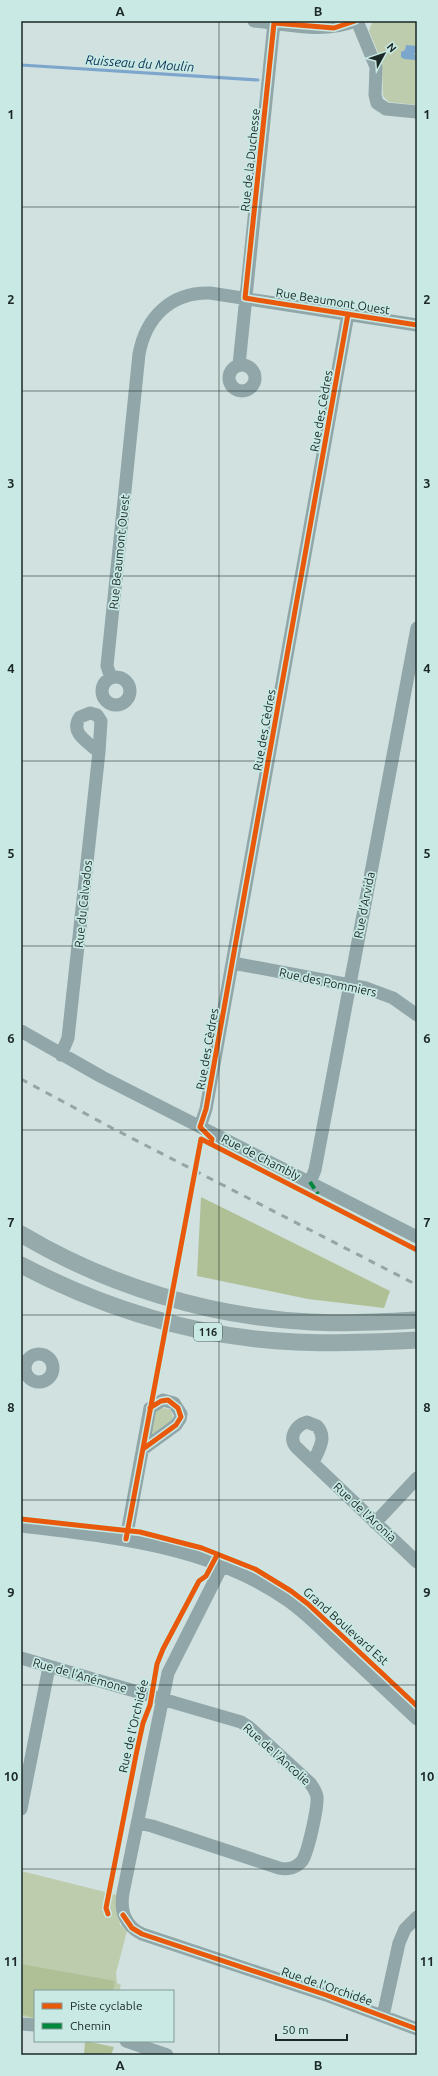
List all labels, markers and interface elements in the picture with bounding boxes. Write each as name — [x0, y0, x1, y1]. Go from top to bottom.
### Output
text: A — [115, 4, 125, 18]
text: B — [314, 4, 323, 18]
north arrow — [364, 34, 404, 74]
text: N — [384, 41, 399, 55]
water label: Ruisseau du Moulin — [85, 52, 195, 74]
text: 1 — [7, 107, 15, 121]
text: 1 — [423, 107, 431, 121]
street label: Rue de la Duchesse — [238, 108, 262, 212]
street label: Rue Beaumont Ouest — [275, 286, 391, 316]
text: 2 — [7, 292, 15, 306]
text: 2 — [423, 292, 431, 306]
street label: Rue des Cèdres — [307, 369, 335, 453]
text: 3 — [7, 476, 15, 490]
text: 3 — [423, 476, 431, 490]
street label: Rue Beaumont Ouest — [107, 494, 132, 610]
text: 4 — [7, 661, 15, 675]
text: 4 — [423, 661, 431, 675]
street label: Rue des Cèdres — [250, 688, 278, 772]
text: 5 — [7, 846, 15, 860]
text: 5 — [423, 846, 431, 860]
street label: Rue du Calvados — [72, 859, 94, 949]
street label: Rue d'Arvida — [351, 871, 377, 939]
street label: Rue des Pommiers — [278, 965, 378, 999]
street label: Rue des Cèdres — [193, 1007, 221, 1091]
text: 6 — [7, 1031, 15, 1045]
text: 6 — [423, 1031, 431, 1045]
street label: Rue de Chambly — [219, 1132, 303, 1183]
text: 7 — [7, 1215, 15, 1229]
text: 7 — [423, 1215, 431, 1229]
road number: 116 — [194, 1323, 222, 1341]
text: 8 — [7, 1400, 15, 1414]
text: 8 — [423, 1400, 431, 1414]
street label: Rue de l'Aronia — [331, 1480, 399, 1544]
text: 9 — [7, 1585, 15, 1599]
street label: Grand Boulevard Est — [301, 1585, 391, 1668]
text: 9 — [423, 1585, 431, 1599]
street label: Rue de l'Anémone — [31, 1655, 129, 1695]
street label: Rue de l'Orchidée — [116, 1678, 150, 1774]
street label: Rue de l'Ancolie — [241, 1721, 313, 1787]
text: 10 — [4, 1769, 18, 1783]
text: 10 — [420, 1769, 434, 1783]
text: 11 — [4, 1954, 18, 1968]
text: 11 — [420, 1954, 434, 1968]
street label: Rue de l'Orchidée — [280, 1964, 374, 2008]
legend — [34, 1990, 174, 2042]
text: Piste cyclable — [70, 1999, 143, 2012]
scale bar — [276, 2016, 347, 2042]
text: Chemin — [70, 2019, 111, 2032]
text: 50 m — [282, 2023, 309, 2036]
text: A — [115, 2058, 125, 2072]
text: B — [314, 2058, 323, 2072]

